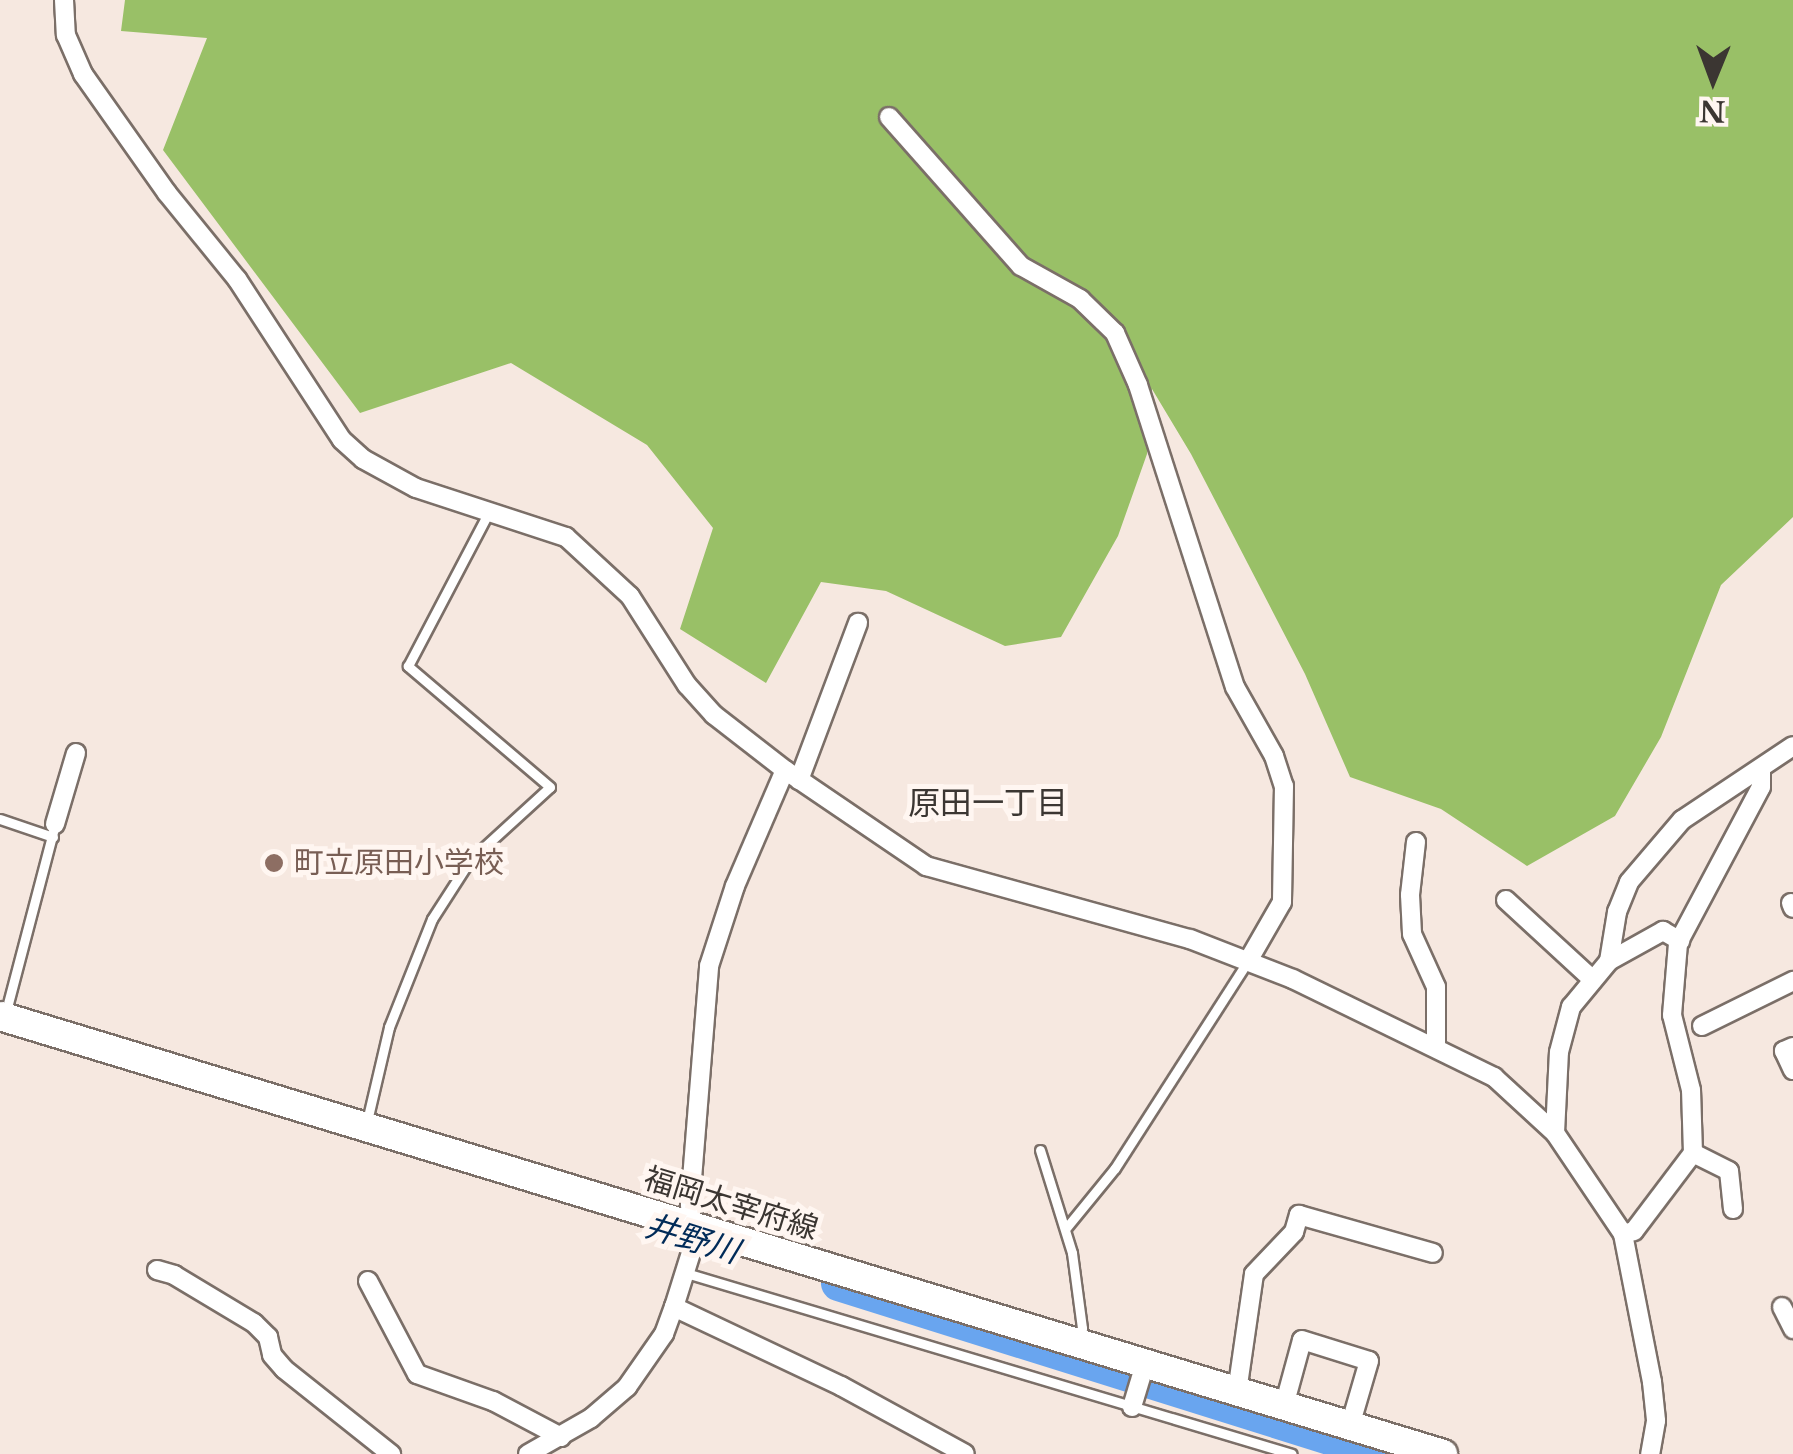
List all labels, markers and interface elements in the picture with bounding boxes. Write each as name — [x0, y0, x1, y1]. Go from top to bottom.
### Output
north arrow — [1663, 30, 1763, 130]
text: N — [1699, 93, 1726, 128]
district label: 原田一丁目 — [908, 784, 1068, 822]
place label: 町立原田小学校 — [294, 845, 504, 881]
marker: 町立原田小学校 — [263, 852, 285, 874]
street label: 福岡太宰府線 — [640, 1160, 822, 1248]
water label: 井野川 — [640, 1207, 744, 1271]

